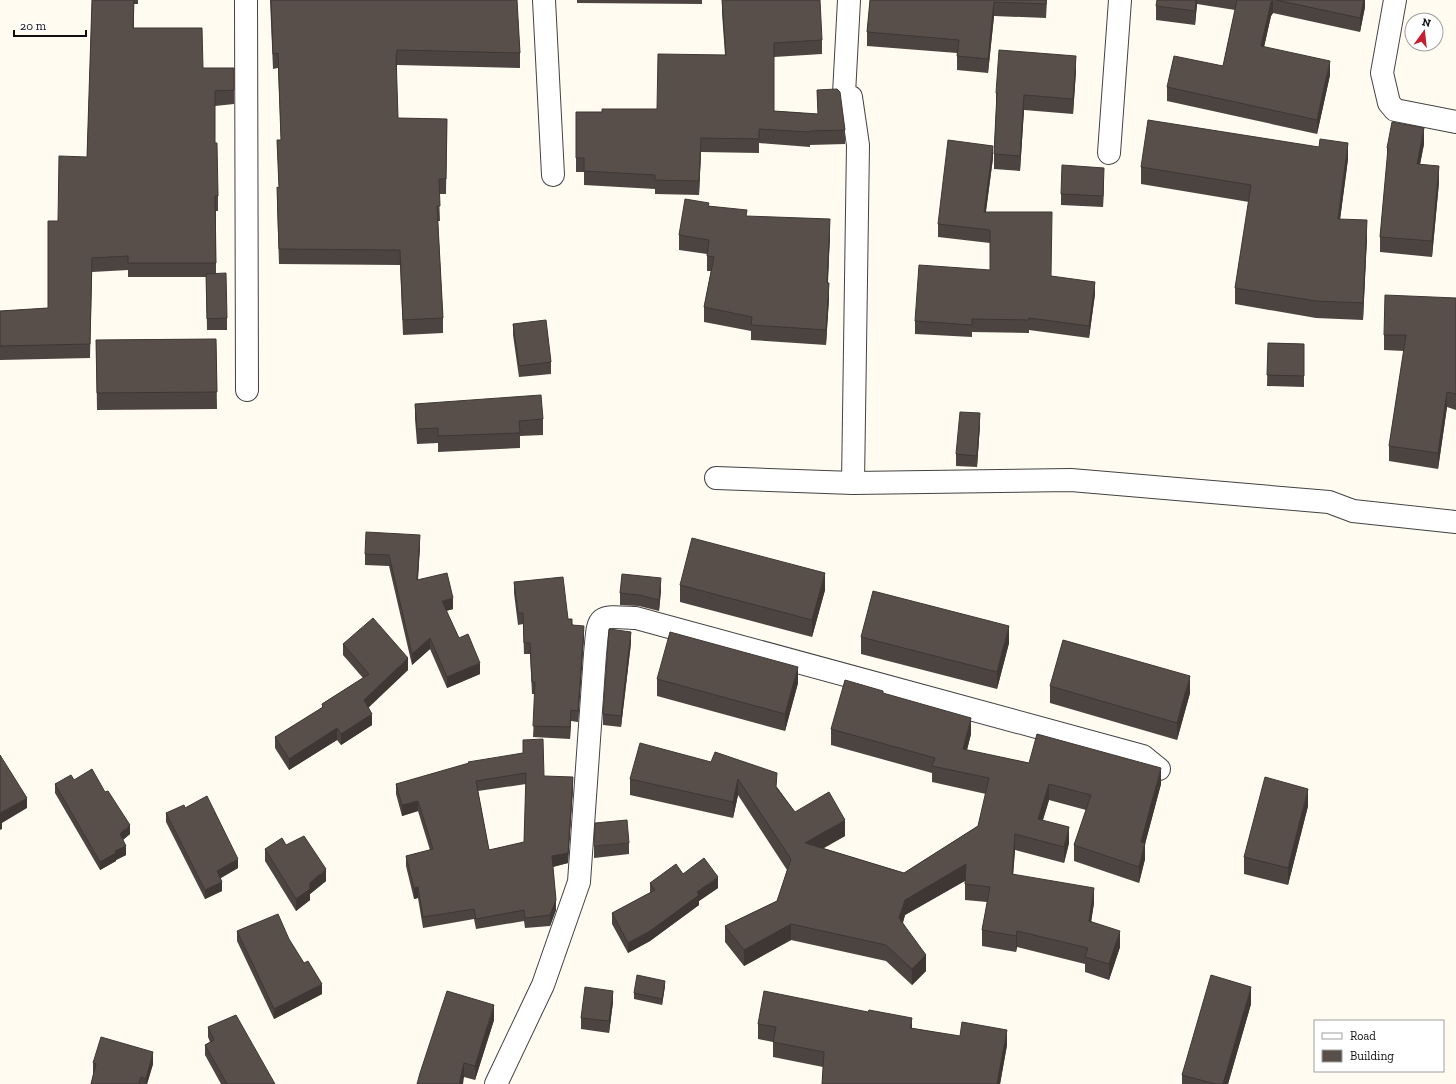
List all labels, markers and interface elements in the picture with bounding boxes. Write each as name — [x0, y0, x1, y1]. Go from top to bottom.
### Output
scale bar — [14, 12, 86, 38]
north arrow — [1404, 12, 1444, 52]
text: N — [1421, 15, 1433, 30]
text: 20 m — [20, 19, 47, 33]
legend — [1314, 1020, 1444, 1072]
text: Road — [1350, 1029, 1376, 1043]
text: Building — [1350, 1049, 1394, 1063]

